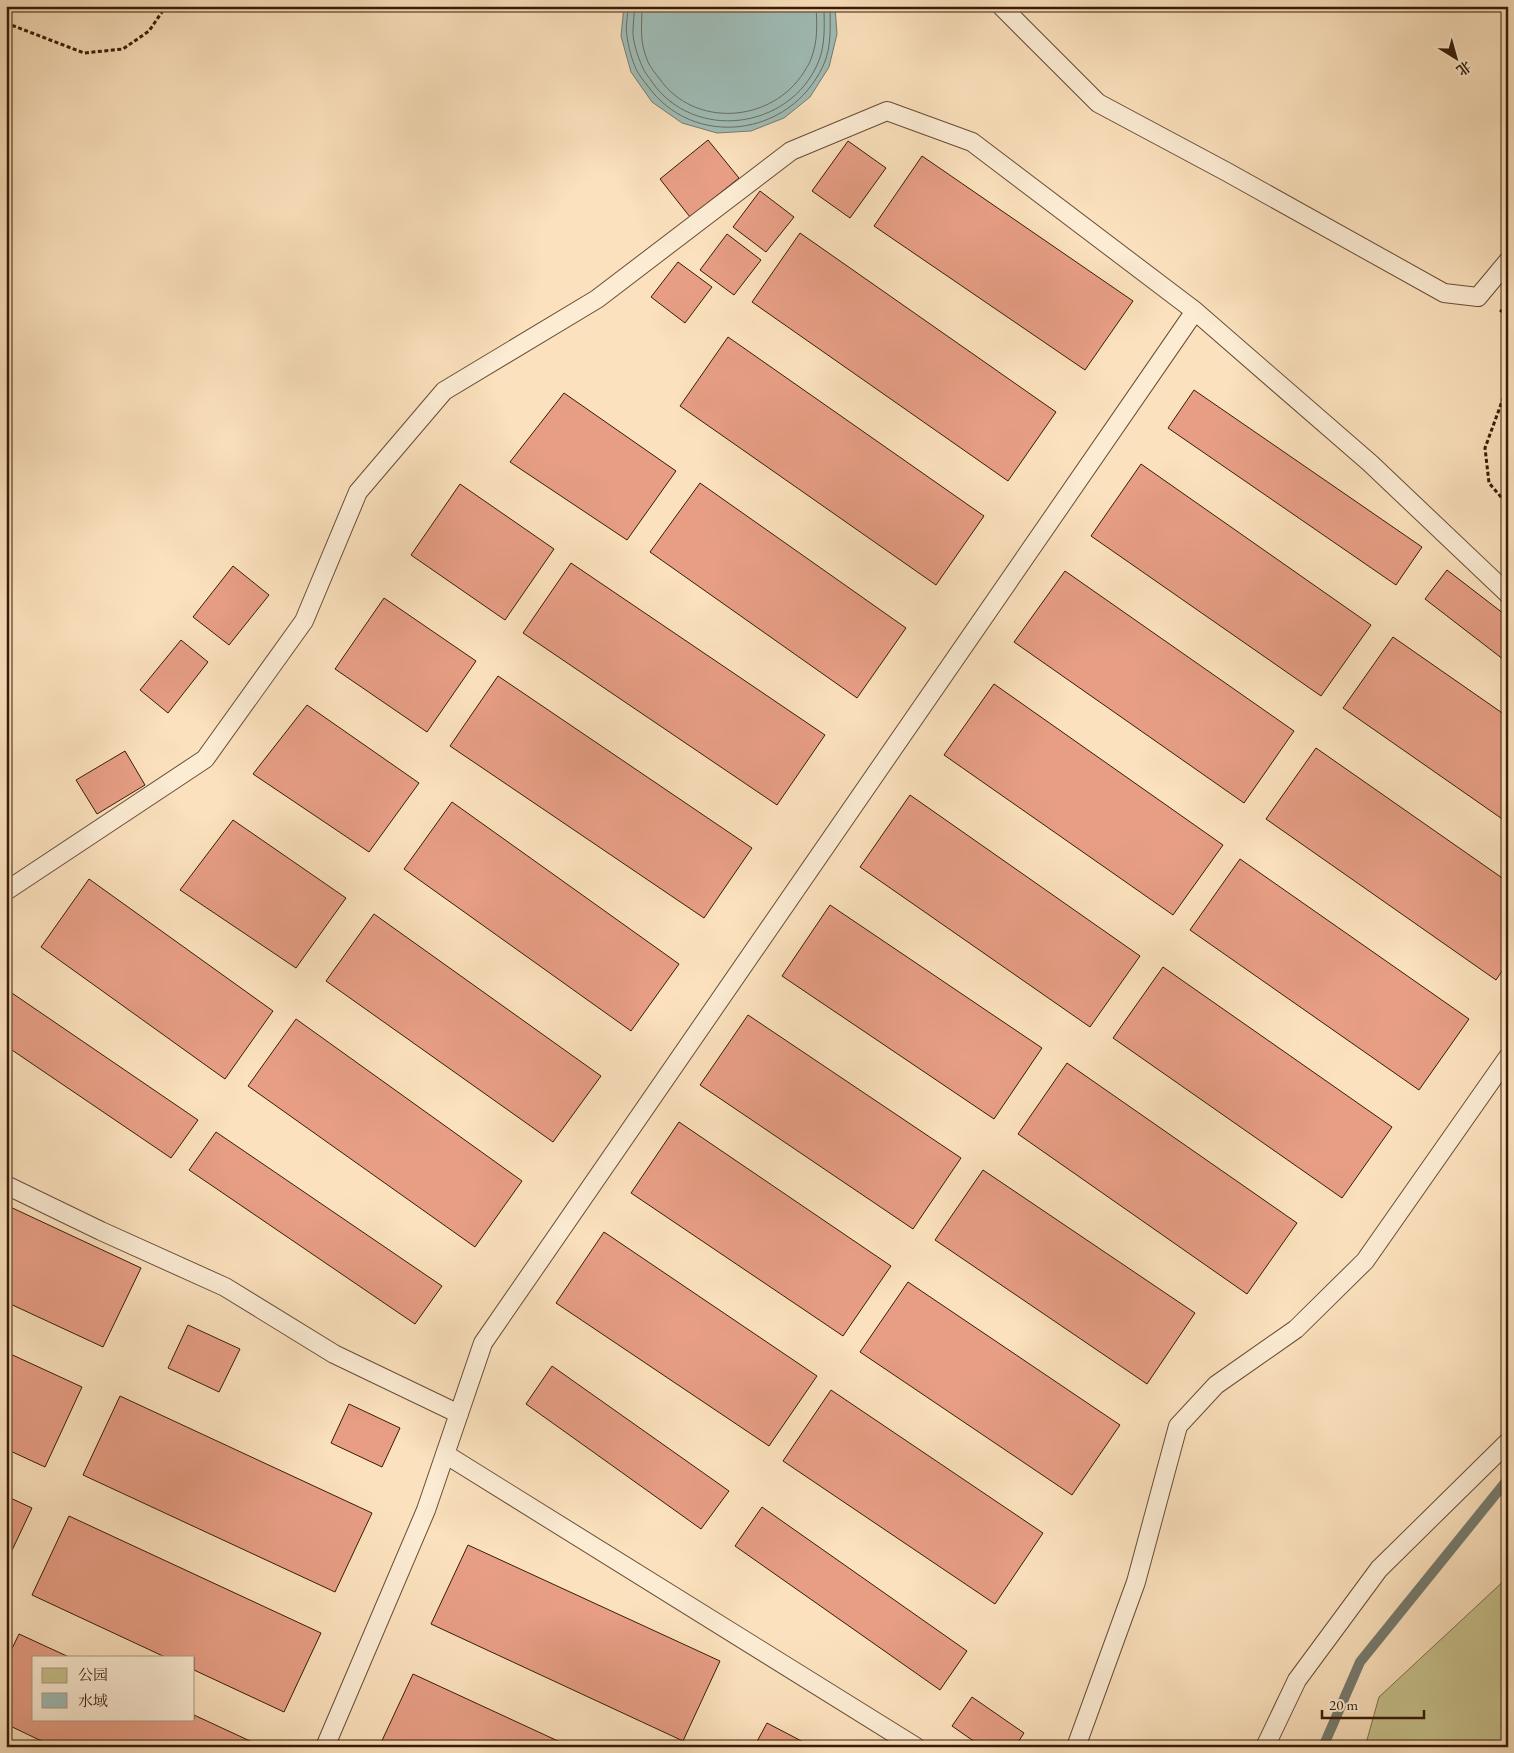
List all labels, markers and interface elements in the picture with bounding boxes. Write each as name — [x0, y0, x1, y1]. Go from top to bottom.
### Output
north arrow — [1432, 32, 1482, 82]
text: 北 — [1453, 57, 1475, 80]
legend — [32, 1656, 195, 1720]
text: 公园 — [78, 1665, 108, 1684]
scale bar — [1322, 1688, 1424, 1720]
text: 水域 — [78, 1691, 108, 1710]
text: 20 m — [1329, 1695, 1358, 1714]

